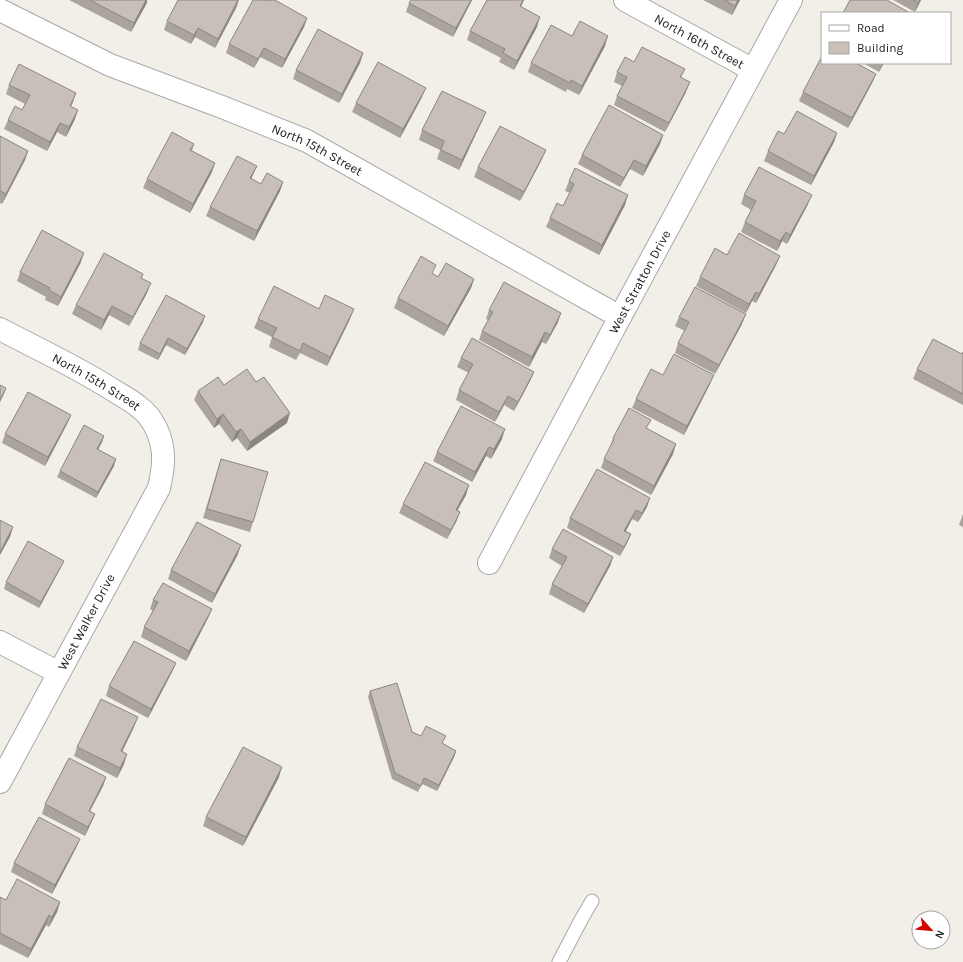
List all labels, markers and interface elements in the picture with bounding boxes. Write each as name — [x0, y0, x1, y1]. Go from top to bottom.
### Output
street label: North 16th Street — [652, 10, 747, 71]
legend — [821, 12, 951, 64]
text: Road — [857, 21, 885, 35]
text: Building — [857, 41, 904, 55]
street label: North 15th Street — [270, 120, 365, 178]
street label: West Stratton Drive — [605, 227, 673, 336]
street label: North 15th Street — [50, 350, 144, 413]
street label: West Walker Drive — [54, 571, 118, 673]
north arrow — [911, 910, 951, 950]
text: N — [932, 928, 947, 941]

